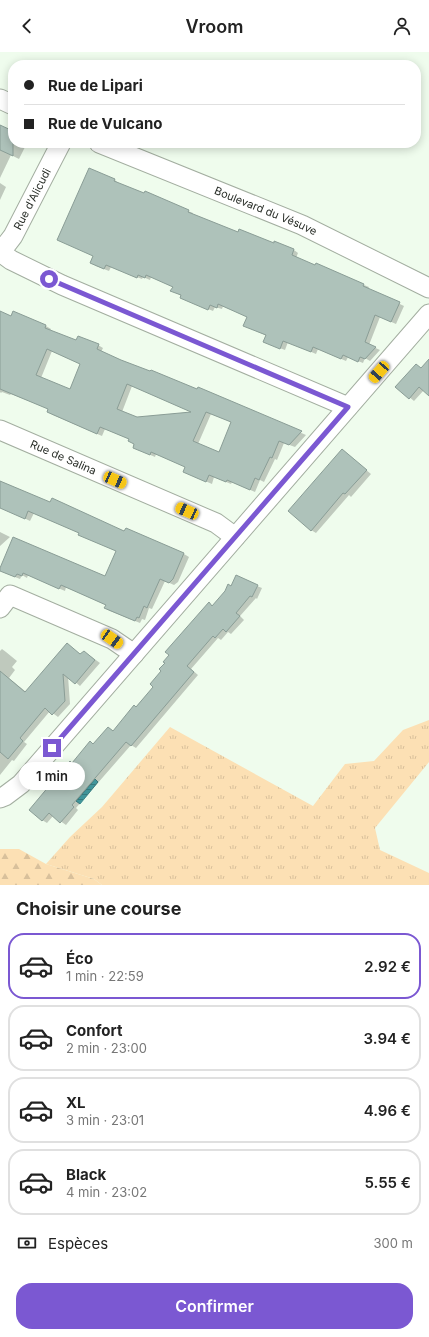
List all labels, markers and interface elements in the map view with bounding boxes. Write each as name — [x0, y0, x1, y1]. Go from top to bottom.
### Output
icon: back — [16, 15, 38, 37]
icon: person — [391, 15, 413, 37]
text: Vroom — [186, 16, 243, 37]
text: Rue de Lipari — [48, 76, 143, 95]
text: Rue de Vulcano — [48, 114, 162, 133]
street label: Rue d'Alicudi — [10, 166, 54, 232]
street label: Boulevard du Vésuve — [212, 183, 319, 238]
route start — [40, 270, 58, 288]
car — [367, 359, 391, 385]
street label: Rue de Salina — [28, 437, 99, 478]
car — [102, 470, 128, 490]
car — [174, 501, 200, 521]
car — [99, 627, 125, 651]
route end — [43, 739, 61, 757]
callout: 1 min — [19, 762, 85, 790]
text: 1 min — [36, 768, 68, 784]
text: Choisir une course — [16, 898, 181, 919]
icon: car — [18, 948, 54, 984]
text: Éco — [66, 949, 93, 968]
text: 2.92 € — [364, 957, 411, 976]
text: 1 min · 22:59 — [66, 968, 144, 984]
icon: car — [18, 1020, 54, 1056]
text: Confort — [66, 1021, 122, 1040]
text: 3.94 € — [364, 1029, 411, 1048]
text: 2 min · 23:00 — [66, 1040, 147, 1056]
icon: car — [18, 1092, 54, 1128]
text: XL — [66, 1093, 86, 1112]
text: 4.96 € — [364, 1101, 411, 1120]
text: 3 min · 23:01 — [66, 1112, 144, 1128]
icon: car — [18, 1164, 54, 1200]
text: Black — [66, 1165, 106, 1184]
text: 5.55 € — [364, 1173, 411, 1192]
text: 4 min · 23:02 — [66, 1184, 147, 1200]
icon: cash — [16, 1232, 38, 1254]
text: Espèces — [48, 1234, 108, 1253]
text: 300 m — [374, 1235, 413, 1251]
button: Confirmer — [16, 1283, 413, 1329]

